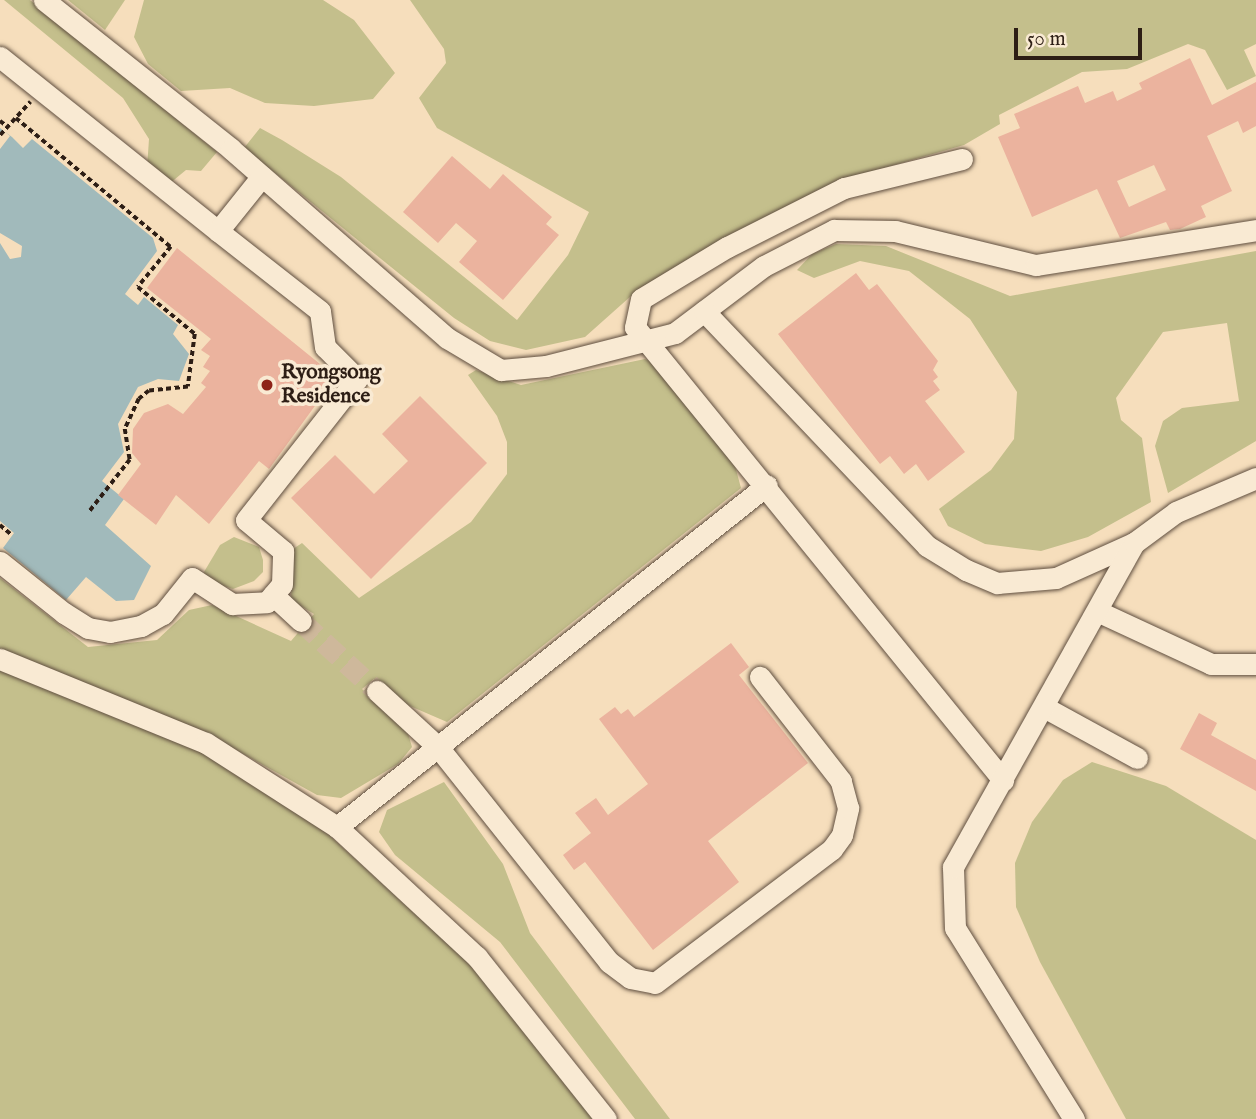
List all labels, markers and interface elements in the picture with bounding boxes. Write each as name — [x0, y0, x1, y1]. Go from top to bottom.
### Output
scale bar — [1018, 14, 1146, 58]
text: 50 m — [1027, 26, 1066, 53]
place label: Ryongsong Residence — [281, 360, 381, 410]
marker: Ryongsong Residence — [259, 377, 275, 393]

